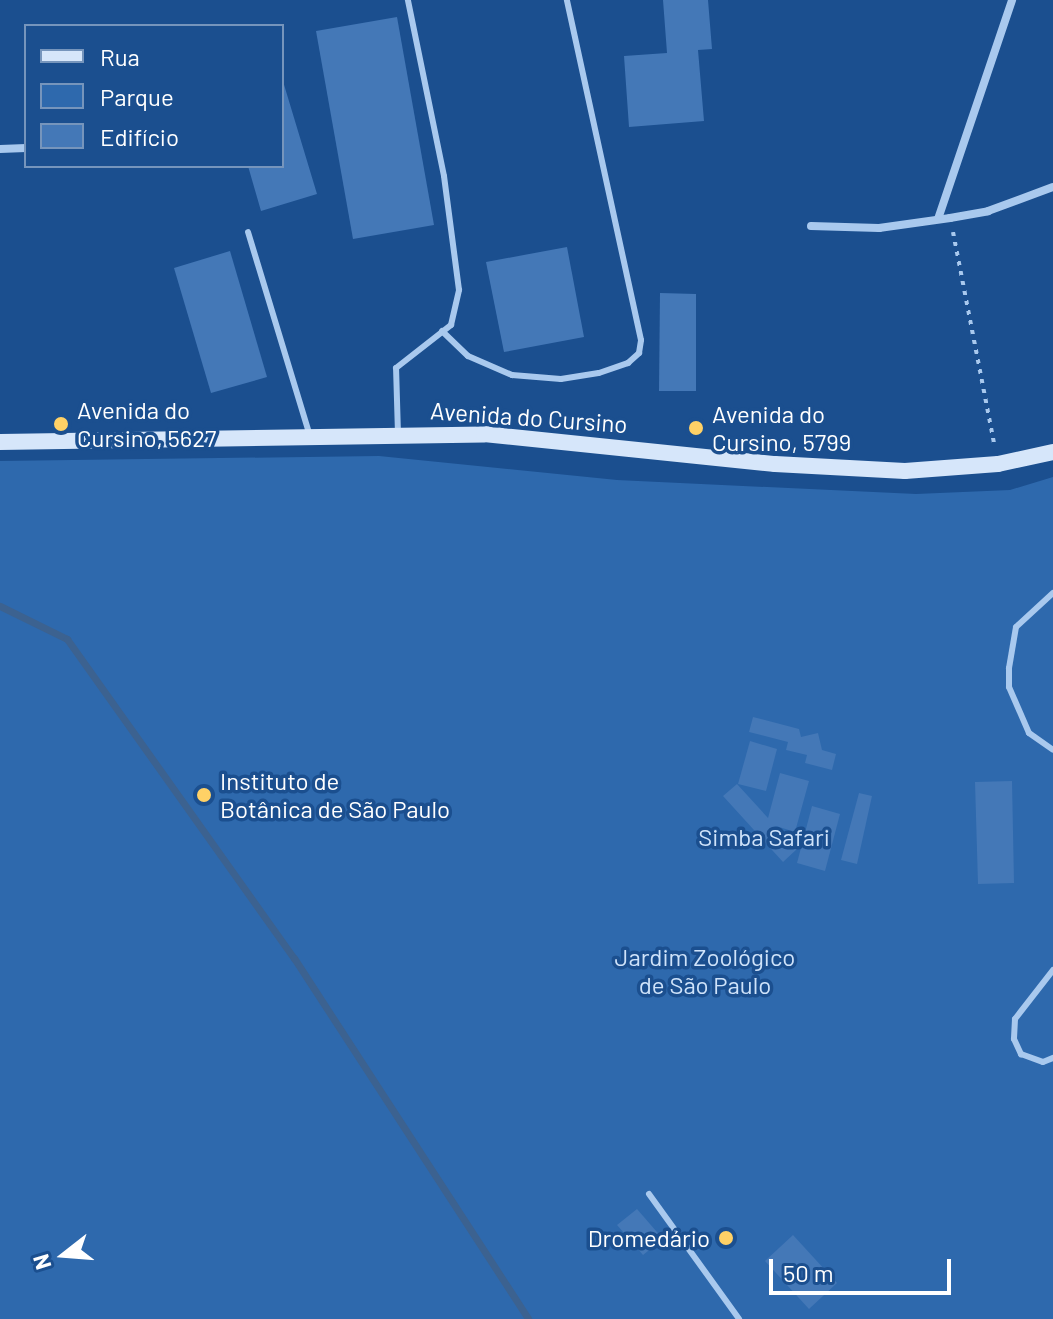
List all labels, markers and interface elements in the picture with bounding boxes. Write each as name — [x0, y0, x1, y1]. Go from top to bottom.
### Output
legend — [24, 24, 284, 168]
text: Rua — [100, 42, 140, 71]
text: Parque — [100, 82, 174, 111]
text: Edifício — [100, 122, 179, 151]
place label: Avenida do Cursino, 5627 — [77, 396, 216, 452]
street label: Avenida do Cursino — [429, 396, 629, 438]
place label: Avenida do Cursino, 5799 — [712, 400, 851, 456]
marker: Avenida do Cursino, 5627 — [52, 415, 70, 433]
marker: Avenida do Cursino, 5799 — [687, 419, 705, 437]
place label: Instituto de Botânica de São Paulo — [220, 767, 450, 823]
marker: Instituto de Botânica de São Paulo — [195, 786, 213, 804]
park label: Simba Safari — [698, 823, 830, 851]
park label: Jardim Zoológico de São Paulo — [615, 943, 795, 999]
north arrow — [24, 1215, 104, 1295]
place label: Dromedário — [588, 1224, 710, 1252]
marker: Dromedário — [717, 1229, 735, 1247]
scale bar — [773, 1243, 955, 1293]
text: N — [26, 1251, 56, 1273]
text: 50 m — [783, 1258, 834, 1287]

